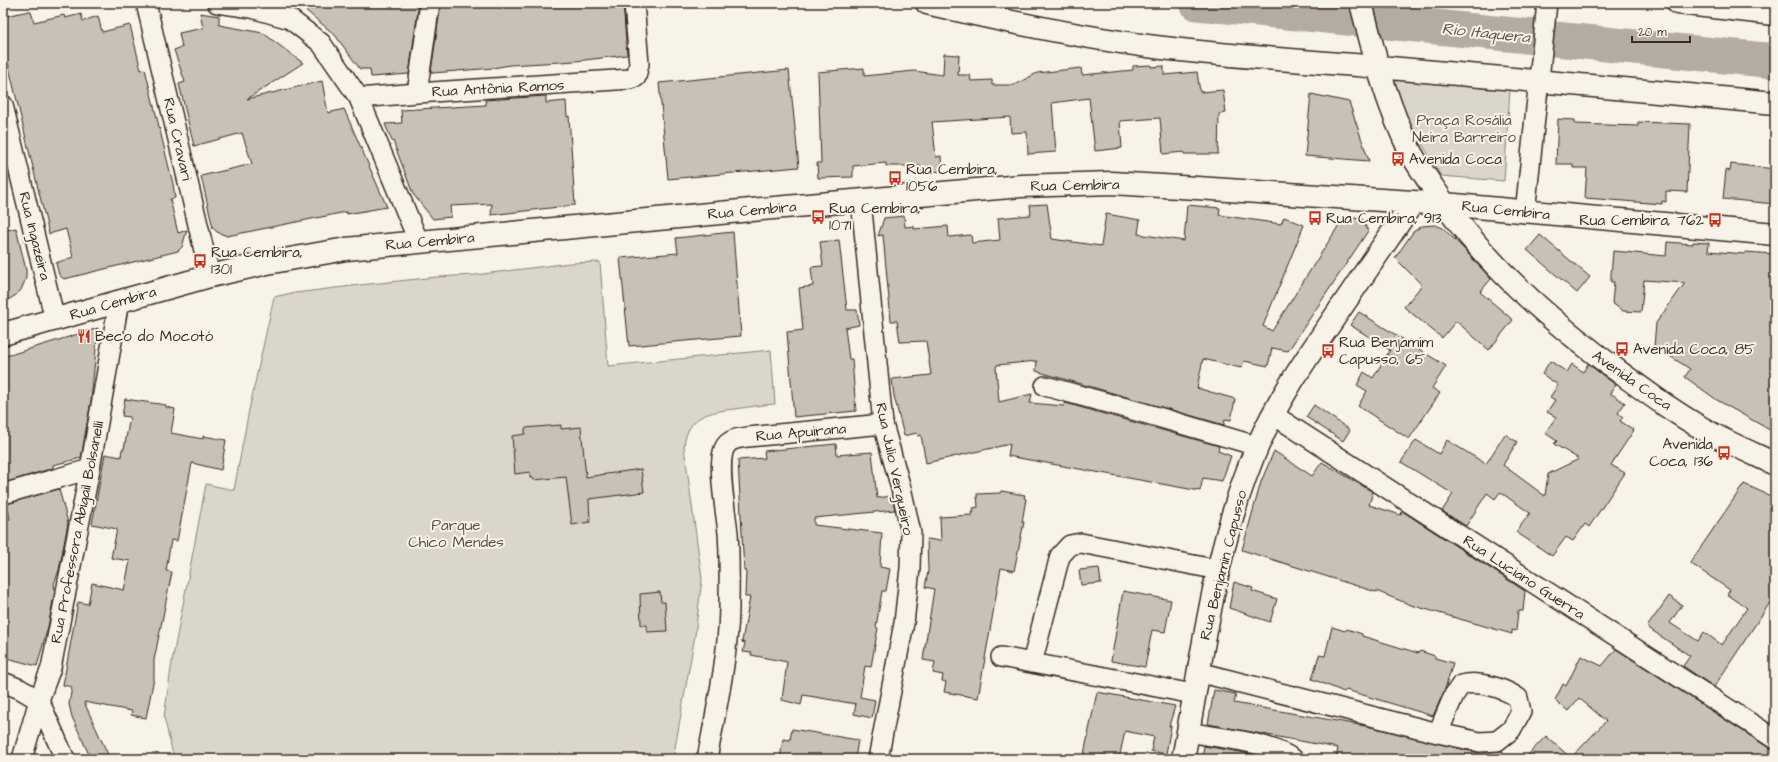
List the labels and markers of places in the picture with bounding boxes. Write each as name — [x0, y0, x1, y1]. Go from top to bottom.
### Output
place label: Avenida Coca — [1409, 149, 1502, 170]
bus stop icon: Avenida Coca — [1390, 151, 1406, 167]
place label: Rua Cembira, 1056 — [906, 159, 998, 197]
bus stop icon: Rua Cembira, 1056 — [887, 170, 903, 186]
place label: Rua Cembira, 1071 — [829, 198, 921, 236]
place label: Rua Cembira, 913 — [1326, 208, 1442, 229]
bus stop icon: Rua Cembira, 1071 — [810, 209, 826, 225]
bus stop icon: Rua Cembira, 913 — [1307, 210, 1323, 226]
place label: Rua Cembira, 762 — [1579, 210, 1704, 231]
bus stop icon: Rua Cembira, 762 — [1707, 212, 1723, 228]
place label: Rua Cembira, 1301 — [211, 242, 303, 280]
bus stop icon: Rua Cembira, 1301 — [192, 253, 208, 269]
place label: Beco do Mocotó — [95, 326, 214, 347]
restaurant icon: Beco do Mocotó — [76, 328, 92, 344]
place label: Rua Benjamim Capusso, 65 — [1339, 332, 1433, 370]
place label: Avenida Coca, 85 — [1633, 339, 1755, 360]
bus stop icon: Avenida Coca, 85 — [1614, 341, 1630, 357]
bus stop icon: Rua Benjamim Capusso, 65 — [1320, 343, 1336, 359]
place label: Avenida Coca, 136 — [1649, 434, 1714, 472]
bus stop icon: Avenida Coca, 136 — [1716, 445, 1732, 461]

